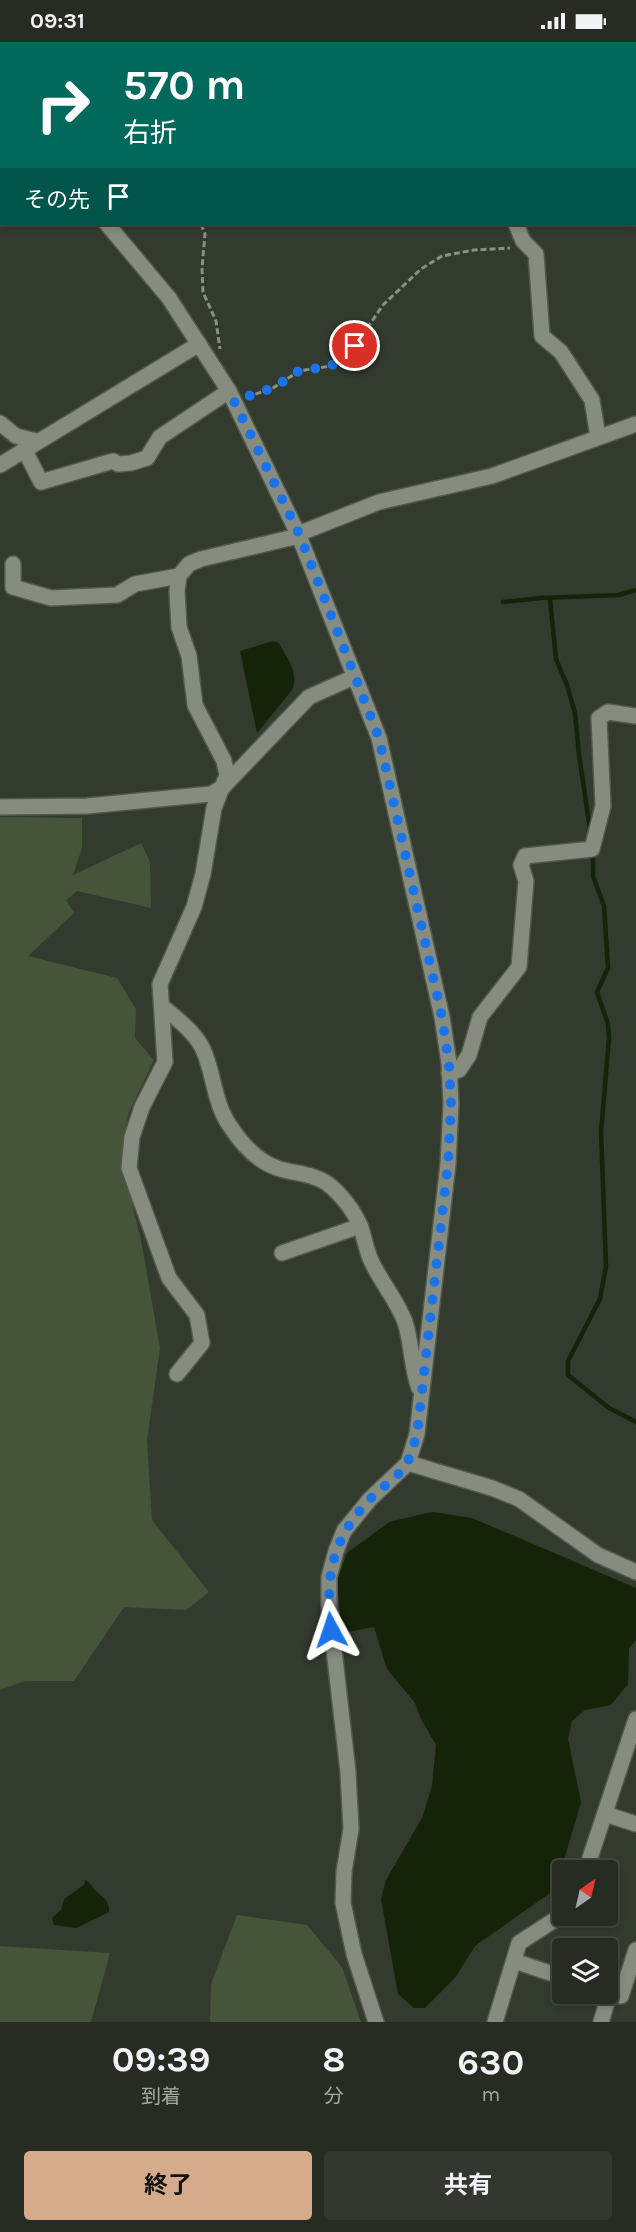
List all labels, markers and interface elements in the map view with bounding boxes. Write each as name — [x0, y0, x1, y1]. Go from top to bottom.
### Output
text: 09:31 — [30, 8, 85, 34]
text: 570 m — [123, 60, 245, 110]
icon: right — [24, 66, 102, 144]
text: 右折 — [123, 117, 177, 149]
icon: arrive — [102, 180, 135, 213]
text: その先 — [24, 187, 90, 213]
pin — [329, 320, 380, 371]
icon: arrive — [338, 329, 371, 362]
position arrow — [299, 1598, 363, 1662]
north arrow — [552, 1860, 618, 1926]
map controls — [552, 1860, 618, 2004]
button: layers — [552, 1938, 618, 2004]
text: 09:39 — [112, 2038, 211, 2080]
text: 8 — [322, 2038, 346, 2080]
text: 630 — [457, 2041, 524, 2083]
text: m — [481, 2083, 500, 2106]
text: 到着 — [141, 2085, 181, 2108]
text: 分 — [324, 2085, 344, 2108]
button: 終了 — [24, 2151, 312, 2220]
button: 共有 — [324, 2151, 612, 2220]

